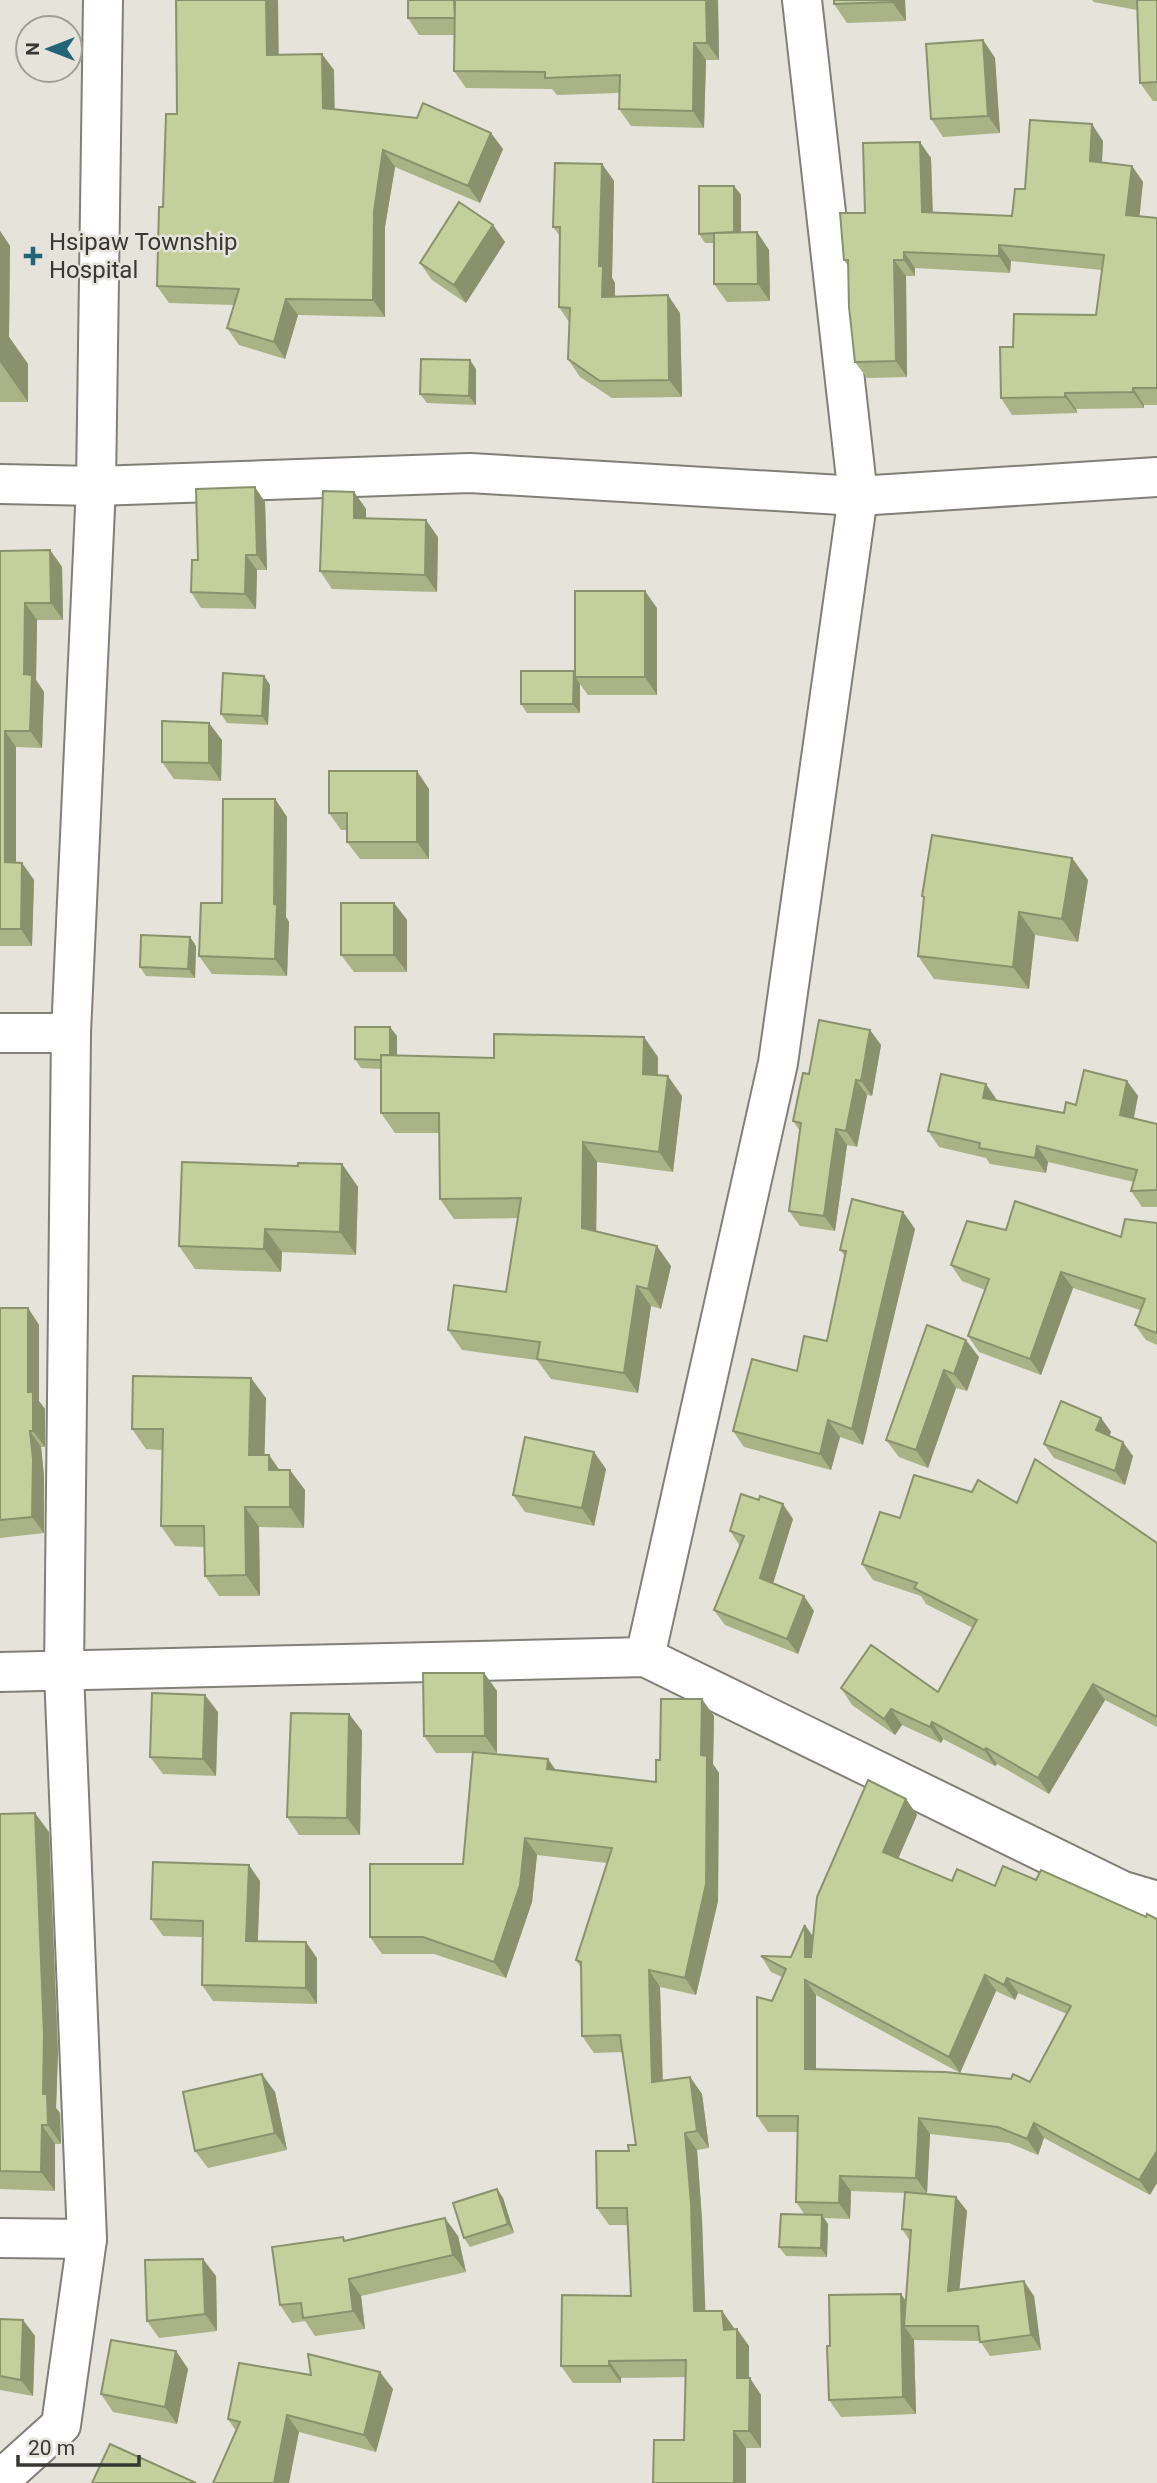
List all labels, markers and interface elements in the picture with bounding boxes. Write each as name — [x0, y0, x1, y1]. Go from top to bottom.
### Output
north arrow — [14, 14, 84, 84]
text: N — [21, 42, 44, 56]
place label: Hsipaw Township Hospital — [49, 228, 237, 284]
marker: Hsipaw Township Hospital — [23, 246, 43, 266]
scale bar — [18, 2424, 138, 2468]
text: 20 m — [28, 2436, 75, 2460]

